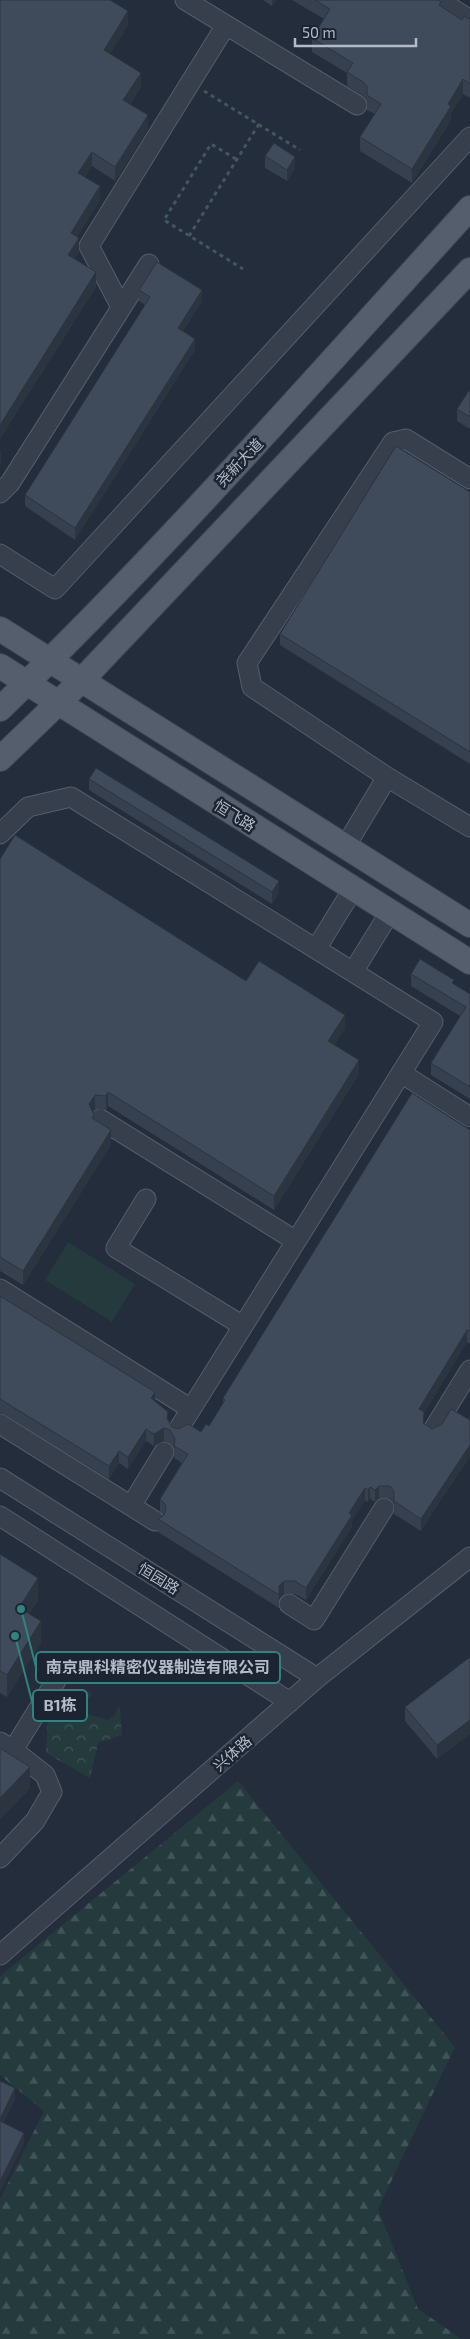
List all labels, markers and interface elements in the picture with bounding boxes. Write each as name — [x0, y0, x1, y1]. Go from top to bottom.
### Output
scale bar — [295, 15, 416, 47]
text: 50 m — [302, 23, 336, 41]
street label: 尧新大道 — [212, 434, 266, 490]
street label: 恒飞路 — [211, 795, 259, 835]
street label: 恒园路 — [135, 1558, 183, 1598]
callout: 南京鼎科精密仪器制造有限公司 — [36, 1652, 280, 1683]
text: 南京鼎科精密仪器制造有限公司 — [46, 1657, 270, 1676]
callout: B1栋 — [33, 1690, 87, 1721]
text: B1栋 — [43, 1695, 77, 1714]
street label: 兴体路 — [209, 1731, 255, 1775]

